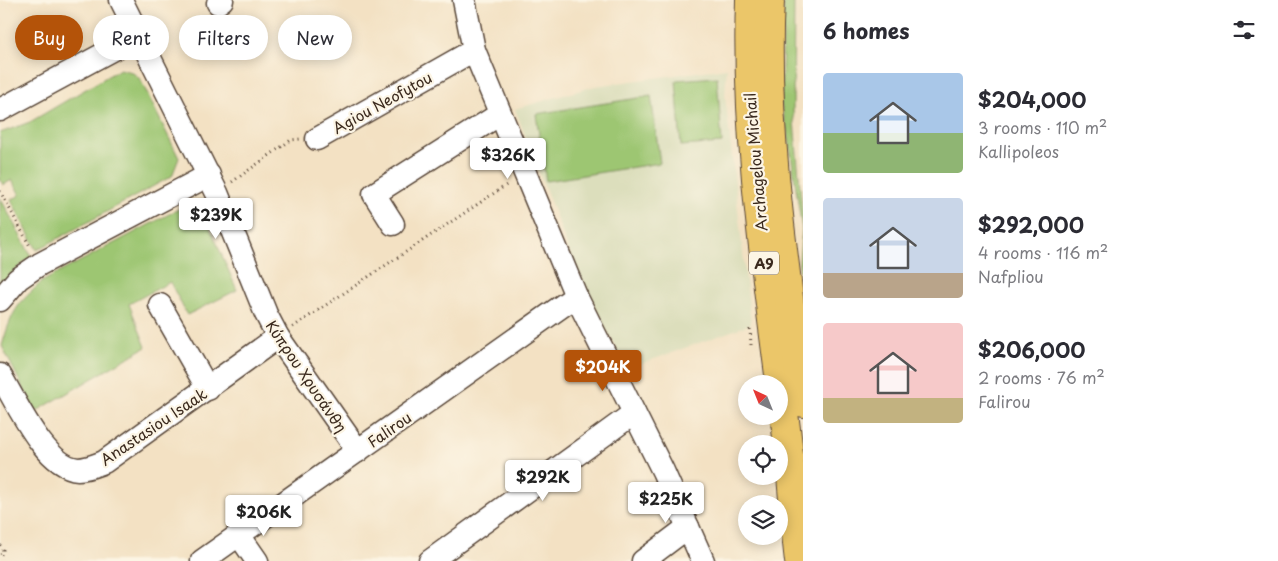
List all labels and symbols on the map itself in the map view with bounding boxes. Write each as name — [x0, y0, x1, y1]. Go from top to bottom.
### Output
street label: Agiou Neofytou — [328, 65, 436, 139]
street label: Archagelou Michail — [737, 92, 773, 232]
pin: $326K — [473, 138, 543, 180]
pin: $239K — [181, 198, 251, 240]
road number: A9 — [749, 252, 779, 274]
street label: Κύπρου Χρυσάνθη — [261, 315, 353, 437]
pin: $204K — [568, 350, 638, 392]
north arrow — [738, 375, 788, 425]
street label: Anastasiou Isaak — [95, 382, 211, 470]
street label: Falirou — [362, 405, 416, 453]
pin: $292K — [508, 460, 578, 502]
pin: $225K — [631, 482, 701, 524]
pin: $206K — [229, 494, 299, 537]

